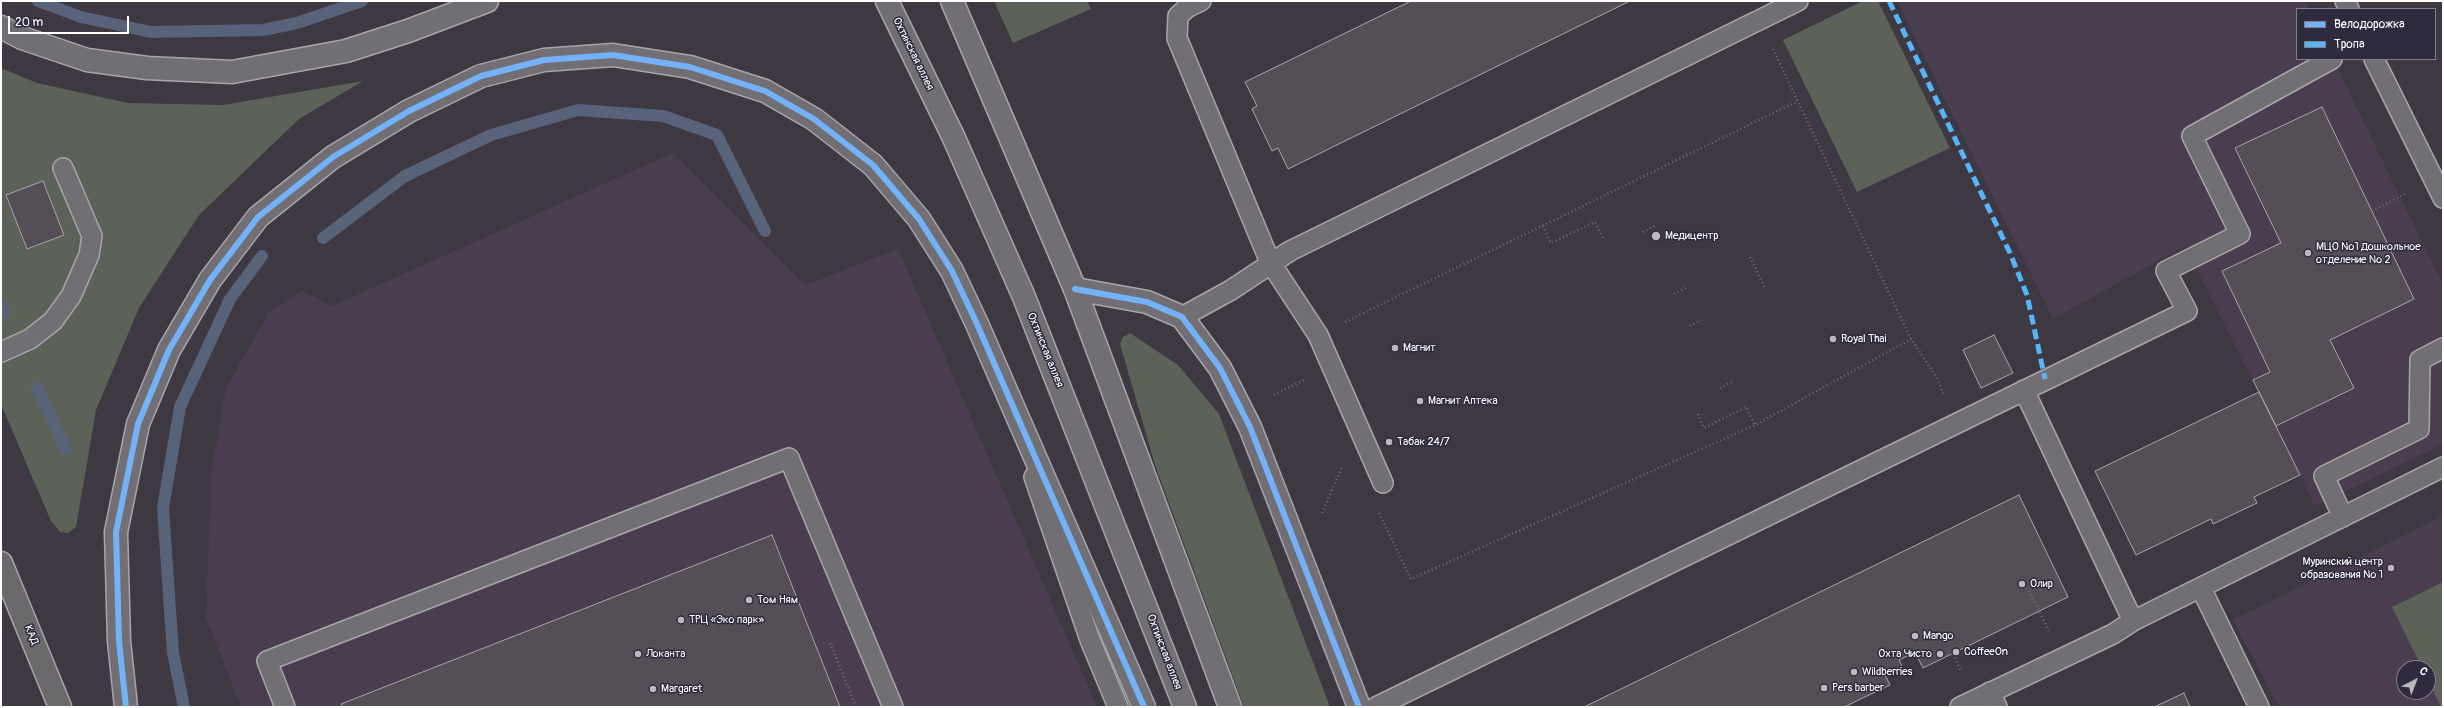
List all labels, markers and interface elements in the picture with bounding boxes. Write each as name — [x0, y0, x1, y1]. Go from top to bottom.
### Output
scale bar — [10, 8, 131, 34]
legend — [2296, 8, 2436, 60]
text: 20 m — [15, 15, 43, 30]
street label: Охтинская аллея — [890, 15, 936, 93]
text: Велодорожка — [2334, 17, 2405, 32]
text: Тропа — [2334, 37, 2364, 52]
place label: Медицентр — [1665, 229, 1718, 243]
marker: Медицентр — [1650, 230, 1662, 242]
place label: МЦО №1 Дошкольное отделение № 2 — [2316, 240, 2421, 266]
marker: МЦО №1 Дошкольное отделение № 2 — [2303, 248, 2313, 258]
street label: Охтинская аллея — [1024, 311, 1066, 389]
place label: Royal Thai — [1841, 332, 1886, 346]
marker: Royal Thai — [1828, 334, 1838, 344]
place label: Магнит — [1403, 341, 1436, 355]
marker: Магнит — [1390, 343, 1400, 353]
place label: Магнит Аптека — [1428, 394, 1498, 408]
marker: Магнит Аптека — [1415, 396, 1425, 406]
place label: Табак 24/7 — [1397, 435, 1450, 449]
marker: Табак 24/7 — [1384, 437, 1394, 447]
place label: Муринский центр образования № 1 — [2301, 555, 2383, 581]
marker: Муринский центр образования № 1 — [2386, 563, 2396, 573]
place label: Олир — [2030, 577, 2053, 591]
marker: Олир — [2017, 579, 2027, 589]
place label: Том Ням — [757, 593, 798, 607]
marker: Том Ням — [744, 595, 754, 605]
street label: Охтинская аллея — [1144, 612, 1184, 692]
place label: ТРЦ «Эко парк» — [689, 613, 764, 627]
marker: ТРЦ «Эко парк» — [676, 615, 686, 625]
street label: КАД — [21, 623, 41, 647]
place label: Mango — [1923, 629, 1953, 643]
marker: Mango — [1910, 631, 1920, 641]
place label: CoffeeOn — [1964, 645, 2008, 659]
place label: Локанта — [646, 647, 685, 661]
place label: Охта Чисто — [1878, 647, 1932, 661]
marker: CoffeeOn — [1951, 647, 1961, 657]
marker: Локанта — [633, 649, 643, 659]
marker: Охта Чисто — [1935, 649, 1945, 659]
north arrow — [2396, 660, 2436, 700]
text: С — [2417, 664, 2431, 679]
place label: Wildberries — [1862, 665, 1912, 679]
marker: Wildberries — [1849, 667, 1859, 677]
place label: Pers barber — [1832, 681, 1884, 695]
place label: Margaret — [661, 682, 702, 696]
marker: Pers barber — [1819, 683, 1829, 693]
marker: Margaret — [648, 684, 658, 694]

